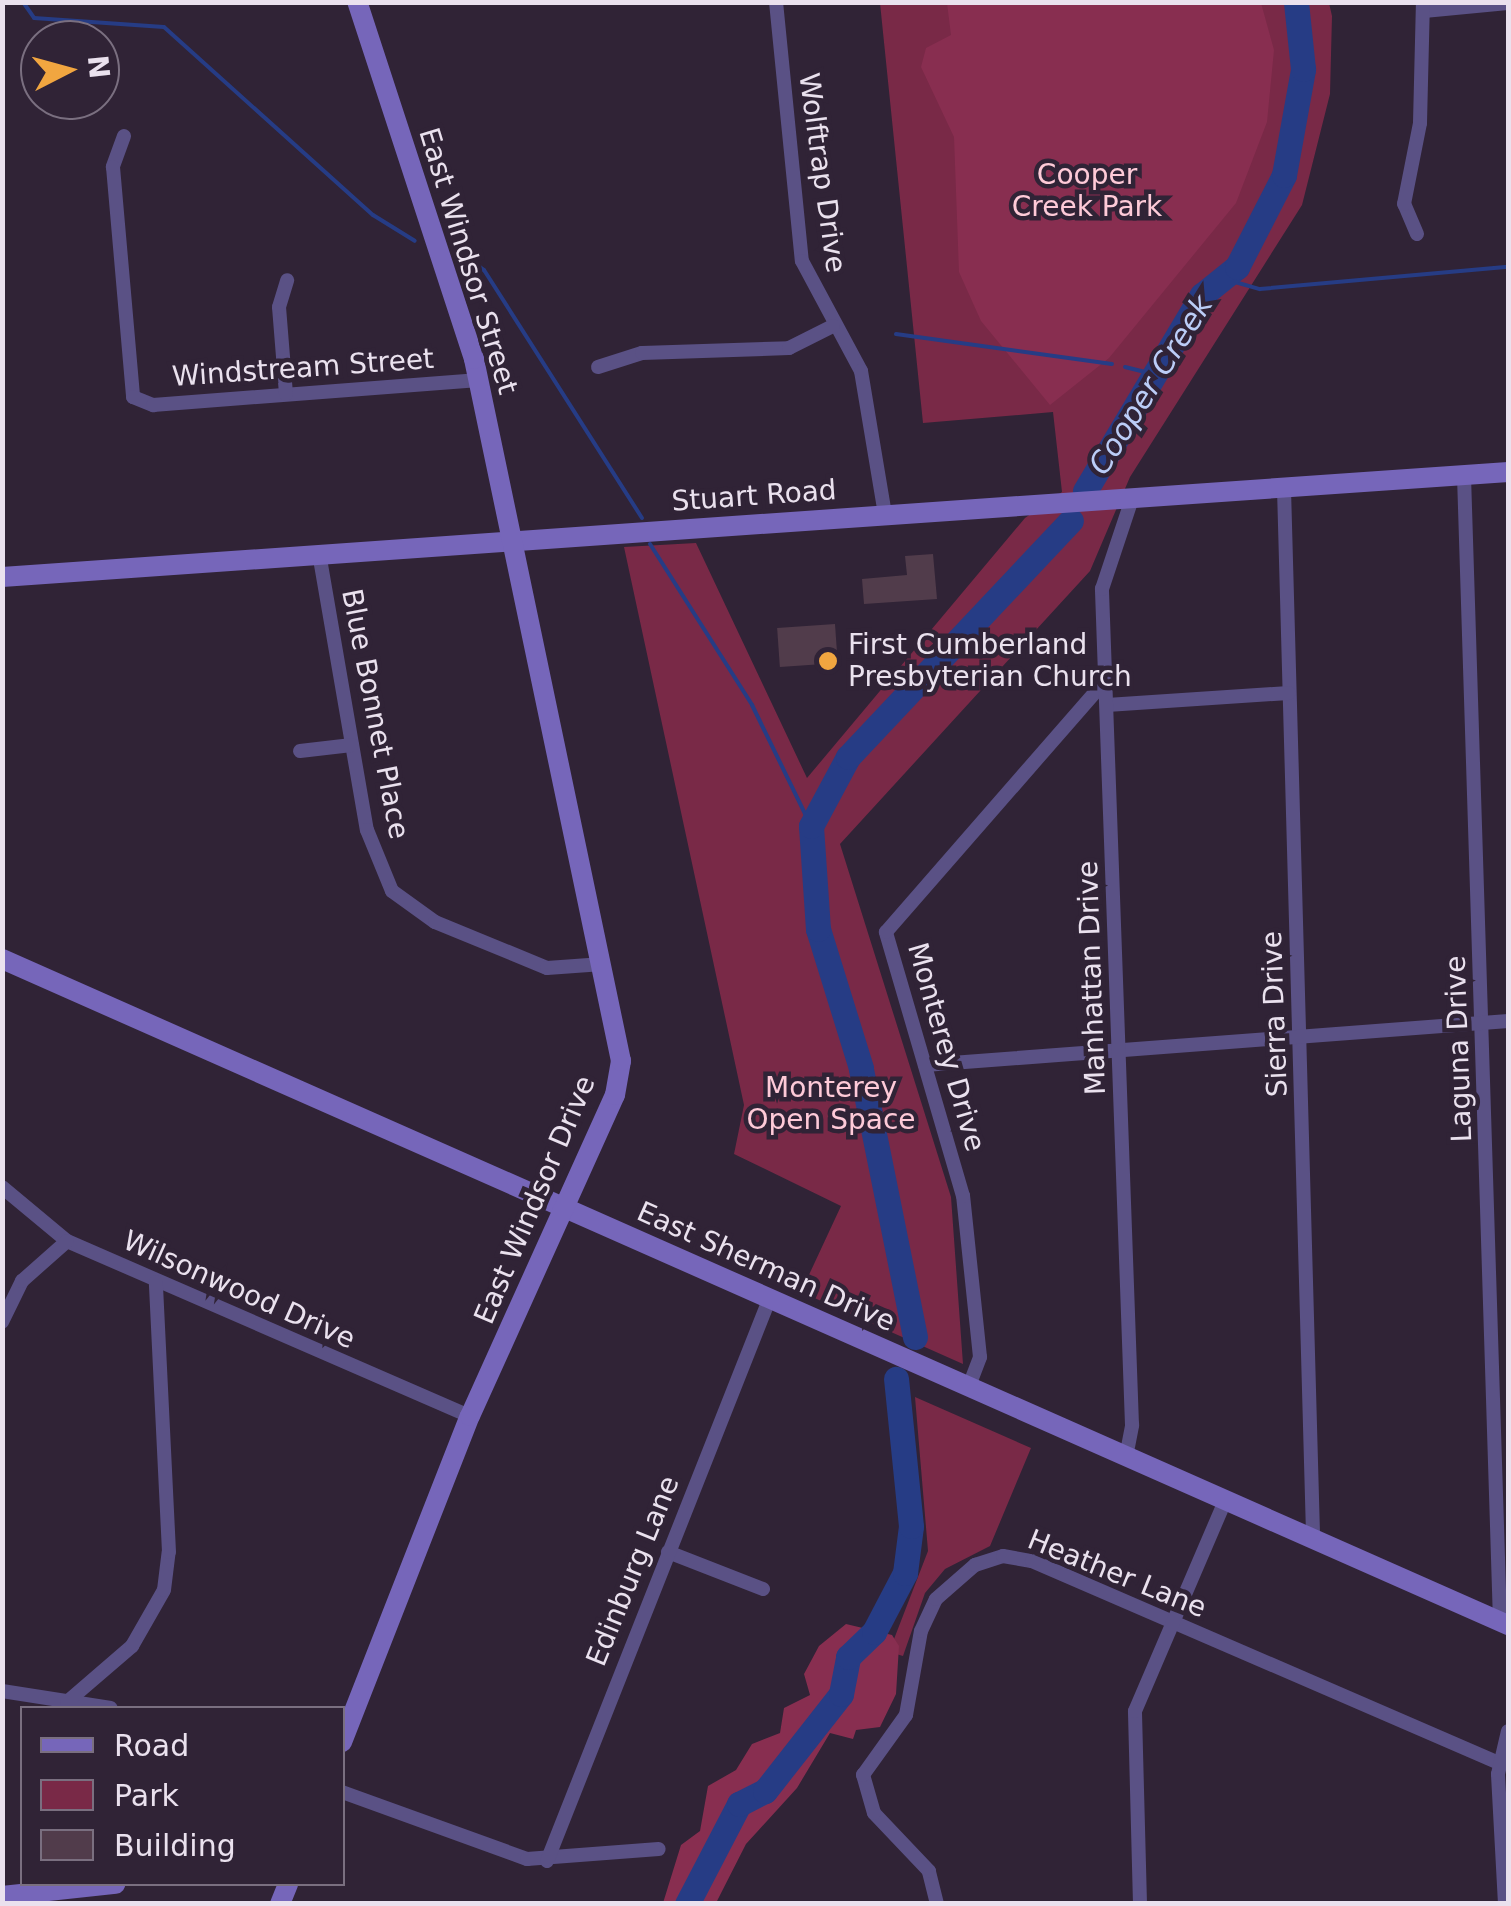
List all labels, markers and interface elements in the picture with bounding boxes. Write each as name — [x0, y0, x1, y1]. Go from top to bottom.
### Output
north arrow — [20, 20, 120, 120]
text: N — [81, 54, 116, 80]
street label: Wolftrap Drive — [791, 71, 853, 275]
street label: East Windsor Street — [411, 124, 525, 398]
park label: Cooper Creek Park — [1012, 158, 1162, 224]
water label: Cooper Creek — [1082, 289, 1220, 481]
street label: Windstream Street — [171, 342, 435, 394]
street label: Stuart Road — [670, 473, 838, 519]
street label: Blue Bonnet Place — [334, 586, 416, 842]
place label: First Cumberland Presbyterian Church — [848, 628, 1132, 694]
marker: First Cumberland Presbyterian Church — [817, 650, 839, 672]
street label: Manhattan Drive — [1071, 860, 1113, 1096]
street label: Sierra Drive — [1255, 930, 1295, 1098]
street label: Monterey Drive — [900, 939, 992, 1155]
street label: Laguna Drive — [1439, 955, 1479, 1143]
street label: East Windsor Drive — [467, 1071, 603, 1329]
park label: Monterey Open Space — [746, 1071, 916, 1137]
street label: East Sherman Drive — [632, 1195, 900, 1339]
street label: Wilsonwood Drive — [118, 1224, 360, 1356]
street label: Edinburg Lane — [580, 1471, 686, 1671]
street label: Heather Lane — [1023, 1523, 1211, 1625]
legend — [20, 1706, 345, 1886]
text: Road — [114, 1728, 189, 1763]
text: Park — [114, 1778, 179, 1813]
text: Building — [114, 1828, 236, 1863]

